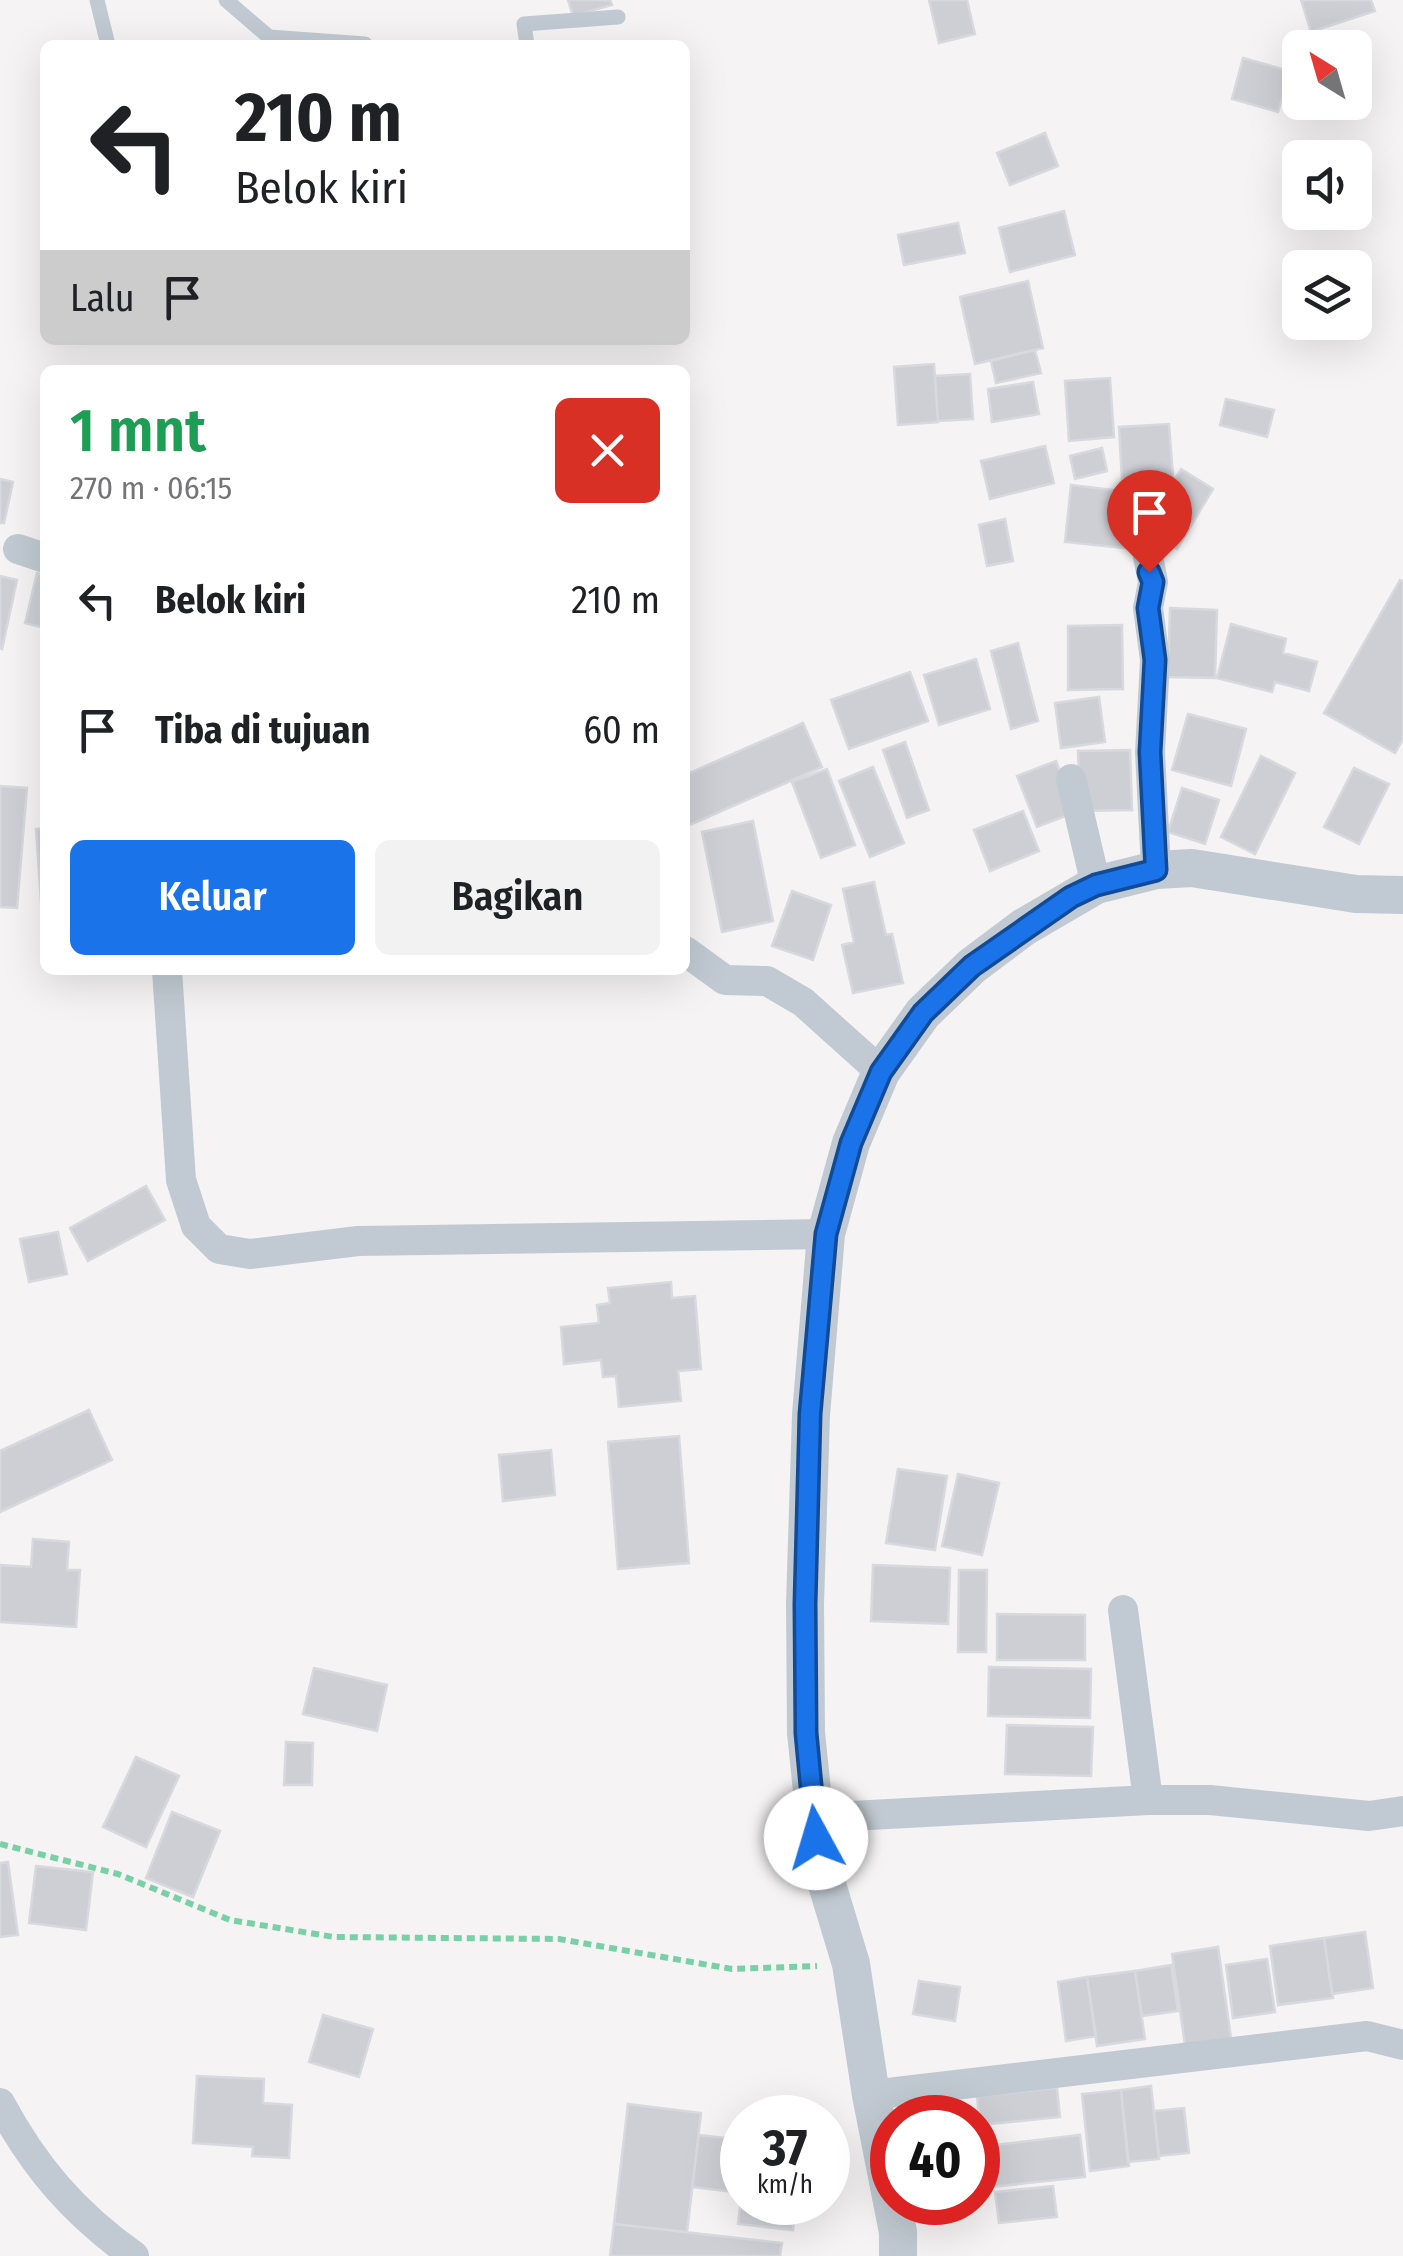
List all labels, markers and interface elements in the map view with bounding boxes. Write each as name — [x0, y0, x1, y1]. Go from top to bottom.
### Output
north arrow — [1282, 30, 1372, 120]
map controls — [1282, 30, 1372, 340]
text: 210 m — [235, 76, 402, 160]
icon: left — [70, 80, 200, 210]
button: sound — [1282, 140, 1372, 230]
text: Belok kiri — [235, 161, 408, 215]
button: layers — [1282, 250, 1372, 340]
icon: arrive — [155, 270, 210, 325]
text: Lalu — [70, 275, 135, 321]
text: 1 mnt — [70, 395, 206, 467]
button: close — [555, 398, 660, 503]
text: 270 m · 06:15 — [70, 469, 232, 507]
pin — [1107, 470, 1192, 573]
icon: arrive — [1122, 485, 1177, 540]
icon: left — [70, 573, 125, 628]
text: Belok kiri — [155, 577, 306, 623]
text: 210 m — [571, 577, 660, 623]
icon: arrive — [70, 703, 125, 758]
text: Tiba di tujuan — [155, 707, 371, 753]
text: 60 m — [583, 707, 660, 753]
button: Keluar — [70, 840, 355, 955]
button: Bagikan — [375, 840, 660, 955]
position arrow — [764, 1786, 868, 1890]
speed limit sign: 40 — [870, 2095, 1000, 2225]
text: 37 — [763, 2118, 807, 2178]
text: km/h — [757, 2170, 813, 2200]

